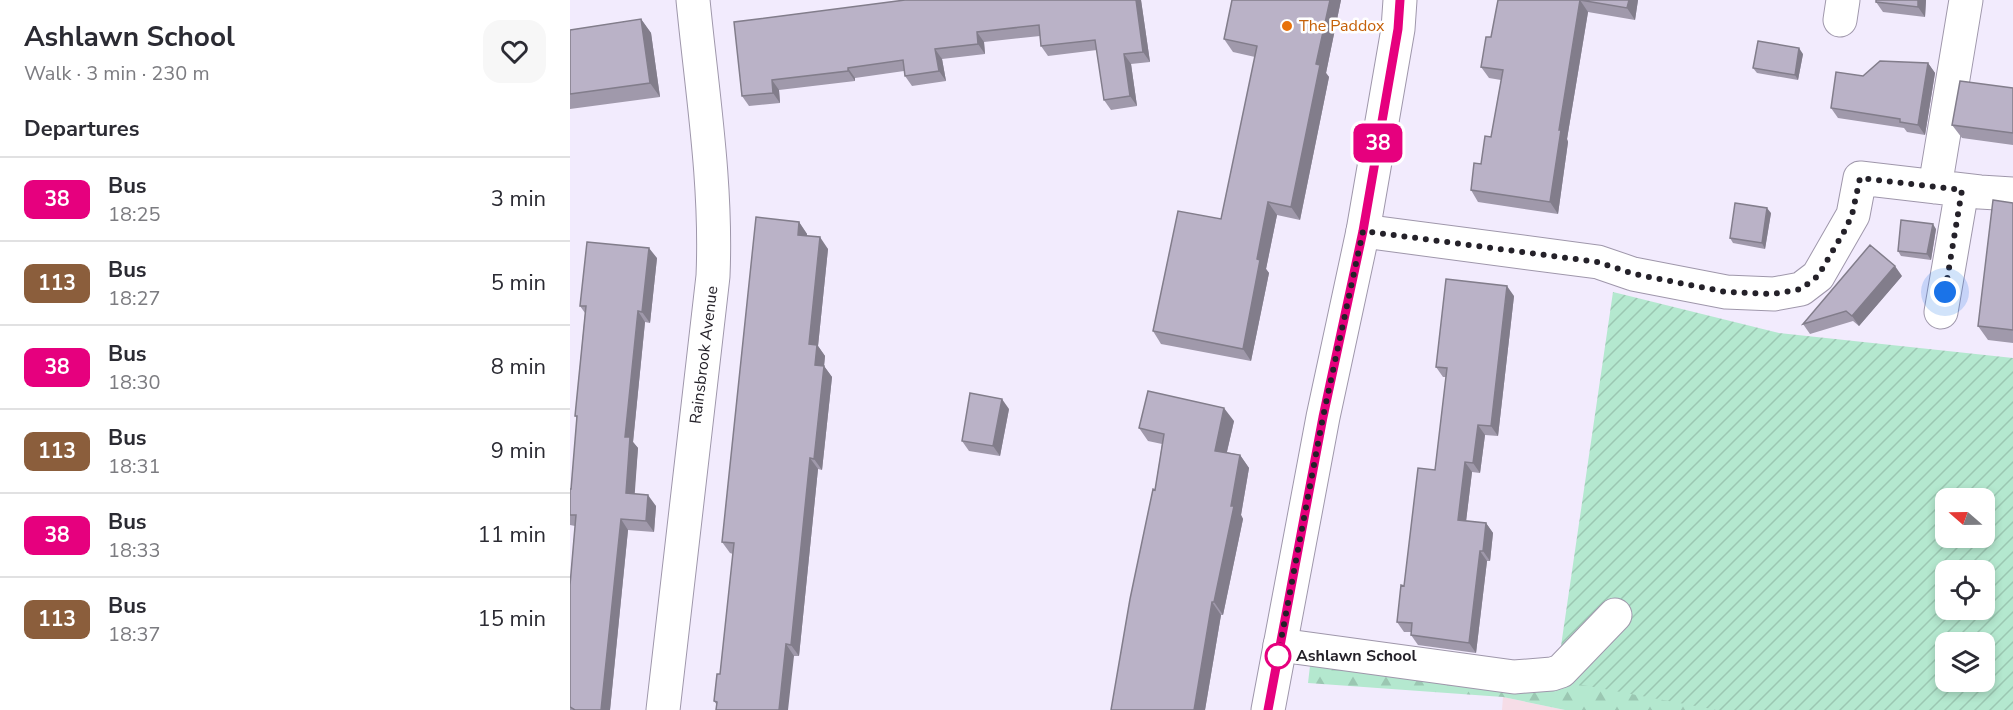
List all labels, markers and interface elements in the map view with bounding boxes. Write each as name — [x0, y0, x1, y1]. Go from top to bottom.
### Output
place label: The Paddox — [1299, 15, 1385, 37]
text: Ashlawn School — [24, 18, 235, 56]
marker: The Paddox — [1280, 19, 1294, 33]
button: heart — [483, 20, 546, 83]
text: Walk · 3 min · 230 m — [24, 60, 210, 87]
text: Departures — [24, 114, 139, 144]
line badge: 38 — [1351, 124, 1405, 162]
text: 38 — [1365, 129, 1391, 157]
text: Bus — [108, 171, 147, 201]
text: 3 min — [491, 184, 546, 214]
text: 38 — [44, 185, 70, 213]
text: 18:25 — [108, 201, 161, 228]
text: Bus — [108, 255, 147, 285]
text: 5 min — [491, 268, 546, 298]
text: 113 — [38, 269, 76, 297]
your location — [1930, 277, 1960, 307]
text: 18:27 — [108, 285, 161, 312]
street label: Rainsbrook Avenue — [685, 285, 723, 425]
text: Bus — [108, 339, 147, 369]
text: 8 min — [491, 352, 546, 382]
text: 38 — [44, 353, 70, 381]
text: 18:30 — [108, 369, 161, 396]
text: Bus — [108, 423, 147, 453]
text: 9 min — [491, 436, 546, 466]
text: 113 — [38, 437, 76, 465]
text: 18:31 — [108, 453, 161, 480]
north arrow — [1935, 488, 1995, 548]
map controls — [1935, 488, 1995, 692]
text: Bus — [108, 507, 147, 537]
text: 11 min — [478, 520, 546, 550]
text: 38 — [44, 521, 70, 549]
text: 18:33 — [108, 537, 161, 564]
button: locate — [1935, 560, 1995, 620]
text: Bus — [108, 591, 147, 621]
text: 15 min — [478, 604, 546, 634]
text: 113 — [38, 605, 76, 633]
text: 18:37 — [108, 621, 161, 648]
button: layers — [1935, 632, 1995, 692]
marker: Ashlawn School — [1265, 643, 1291, 669]
place label: Ashlawn School — [1296, 645, 1417, 667]

